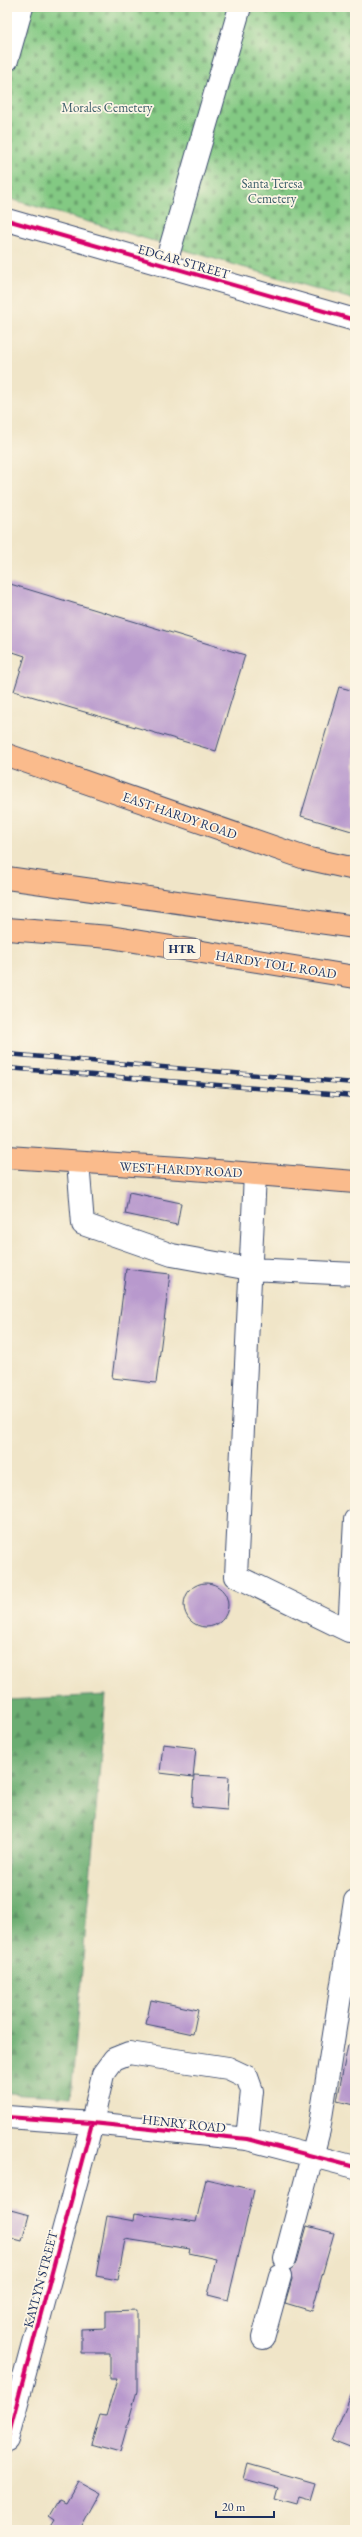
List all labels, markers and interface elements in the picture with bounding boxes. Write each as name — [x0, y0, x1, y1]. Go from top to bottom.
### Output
park label: Morales Cemetery — [61, 99, 153, 116]
park label: Santa Teresa Cemetery — [241, 175, 303, 207]
street label: EDGAR STREET — [136, 240, 232, 283]
street label: EAST HARDY ROAD — [120, 788, 239, 843]
road number: HTR — [164, 939, 200, 959]
street label: HARDY TOLL ROAD — [214, 947, 338, 982]
street label: WEST HARDY ROAD — [119, 1158, 243, 1181]
street label: HENRY ROAD — [141, 2111, 227, 2136]
street label: KAYLYN STREET — [19, 2228, 62, 2330]
scale bar — [216, 2493, 274, 2519]
text: 20 m — [222, 2499, 246, 2515]

